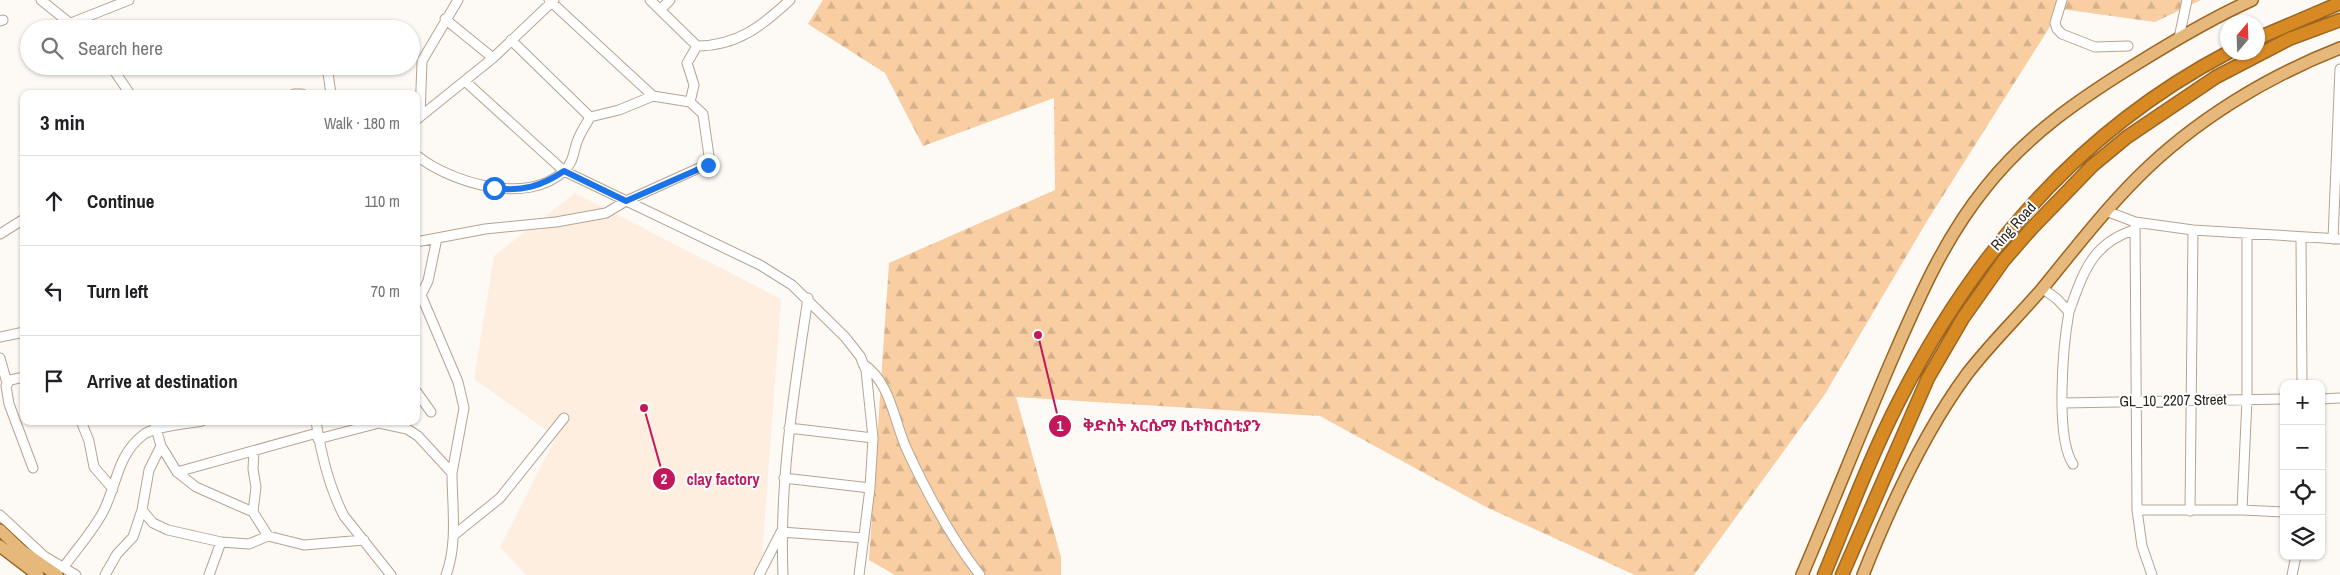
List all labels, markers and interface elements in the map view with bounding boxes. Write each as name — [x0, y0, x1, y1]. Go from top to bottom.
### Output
north arrow — [2220, 15, 2265, 60]
search box — [20, 20, 420, 75]
icon: search — [38, 34, 66, 62]
text: Search here — [78, 35, 163, 61]
text: 3 min — [40, 108, 85, 137]
text: Walk · 180 m — [324, 112, 400, 134]
route end — [697, 154, 720, 177]
route start — [483, 177, 506, 200]
icon: ahead — [40, 187, 68, 215]
text: Continue — [87, 188, 155, 214]
text: 110 m — [364, 190, 400, 212]
street label: Ring Road — [1986, 197, 2040, 255]
icon: left — [40, 277, 68, 305]
text: Turn left — [87, 278, 148, 304]
text: 70 m — [371, 280, 400, 302]
icon: arrive — [40, 367, 68, 395]
text: Arrive at destination — [87, 368, 238, 394]
map controls — [2280, 380, 2325, 560]
button: + — [2280, 380, 2325, 425]
street label: GL_10_2207 Street — [2119, 389, 2227, 411]
callout: ቅድስት አርሴማ ቤተክርስቲያን — [1047, 410, 1271, 441]
text: ቅድስት አርሴማ ቤተክርስቲያን — [1083, 414, 1262, 436]
text: 1 — [1057, 415, 1064, 436]
button: − — [2280, 425, 2325, 470]
callout: clay factory — [652, 463, 770, 494]
text: 2 — [661, 468, 668, 489]
text: clay factory — [687, 468, 760, 490]
button: locate — [2280, 470, 2325, 515]
button: layers — [2280, 515, 2325, 560]

